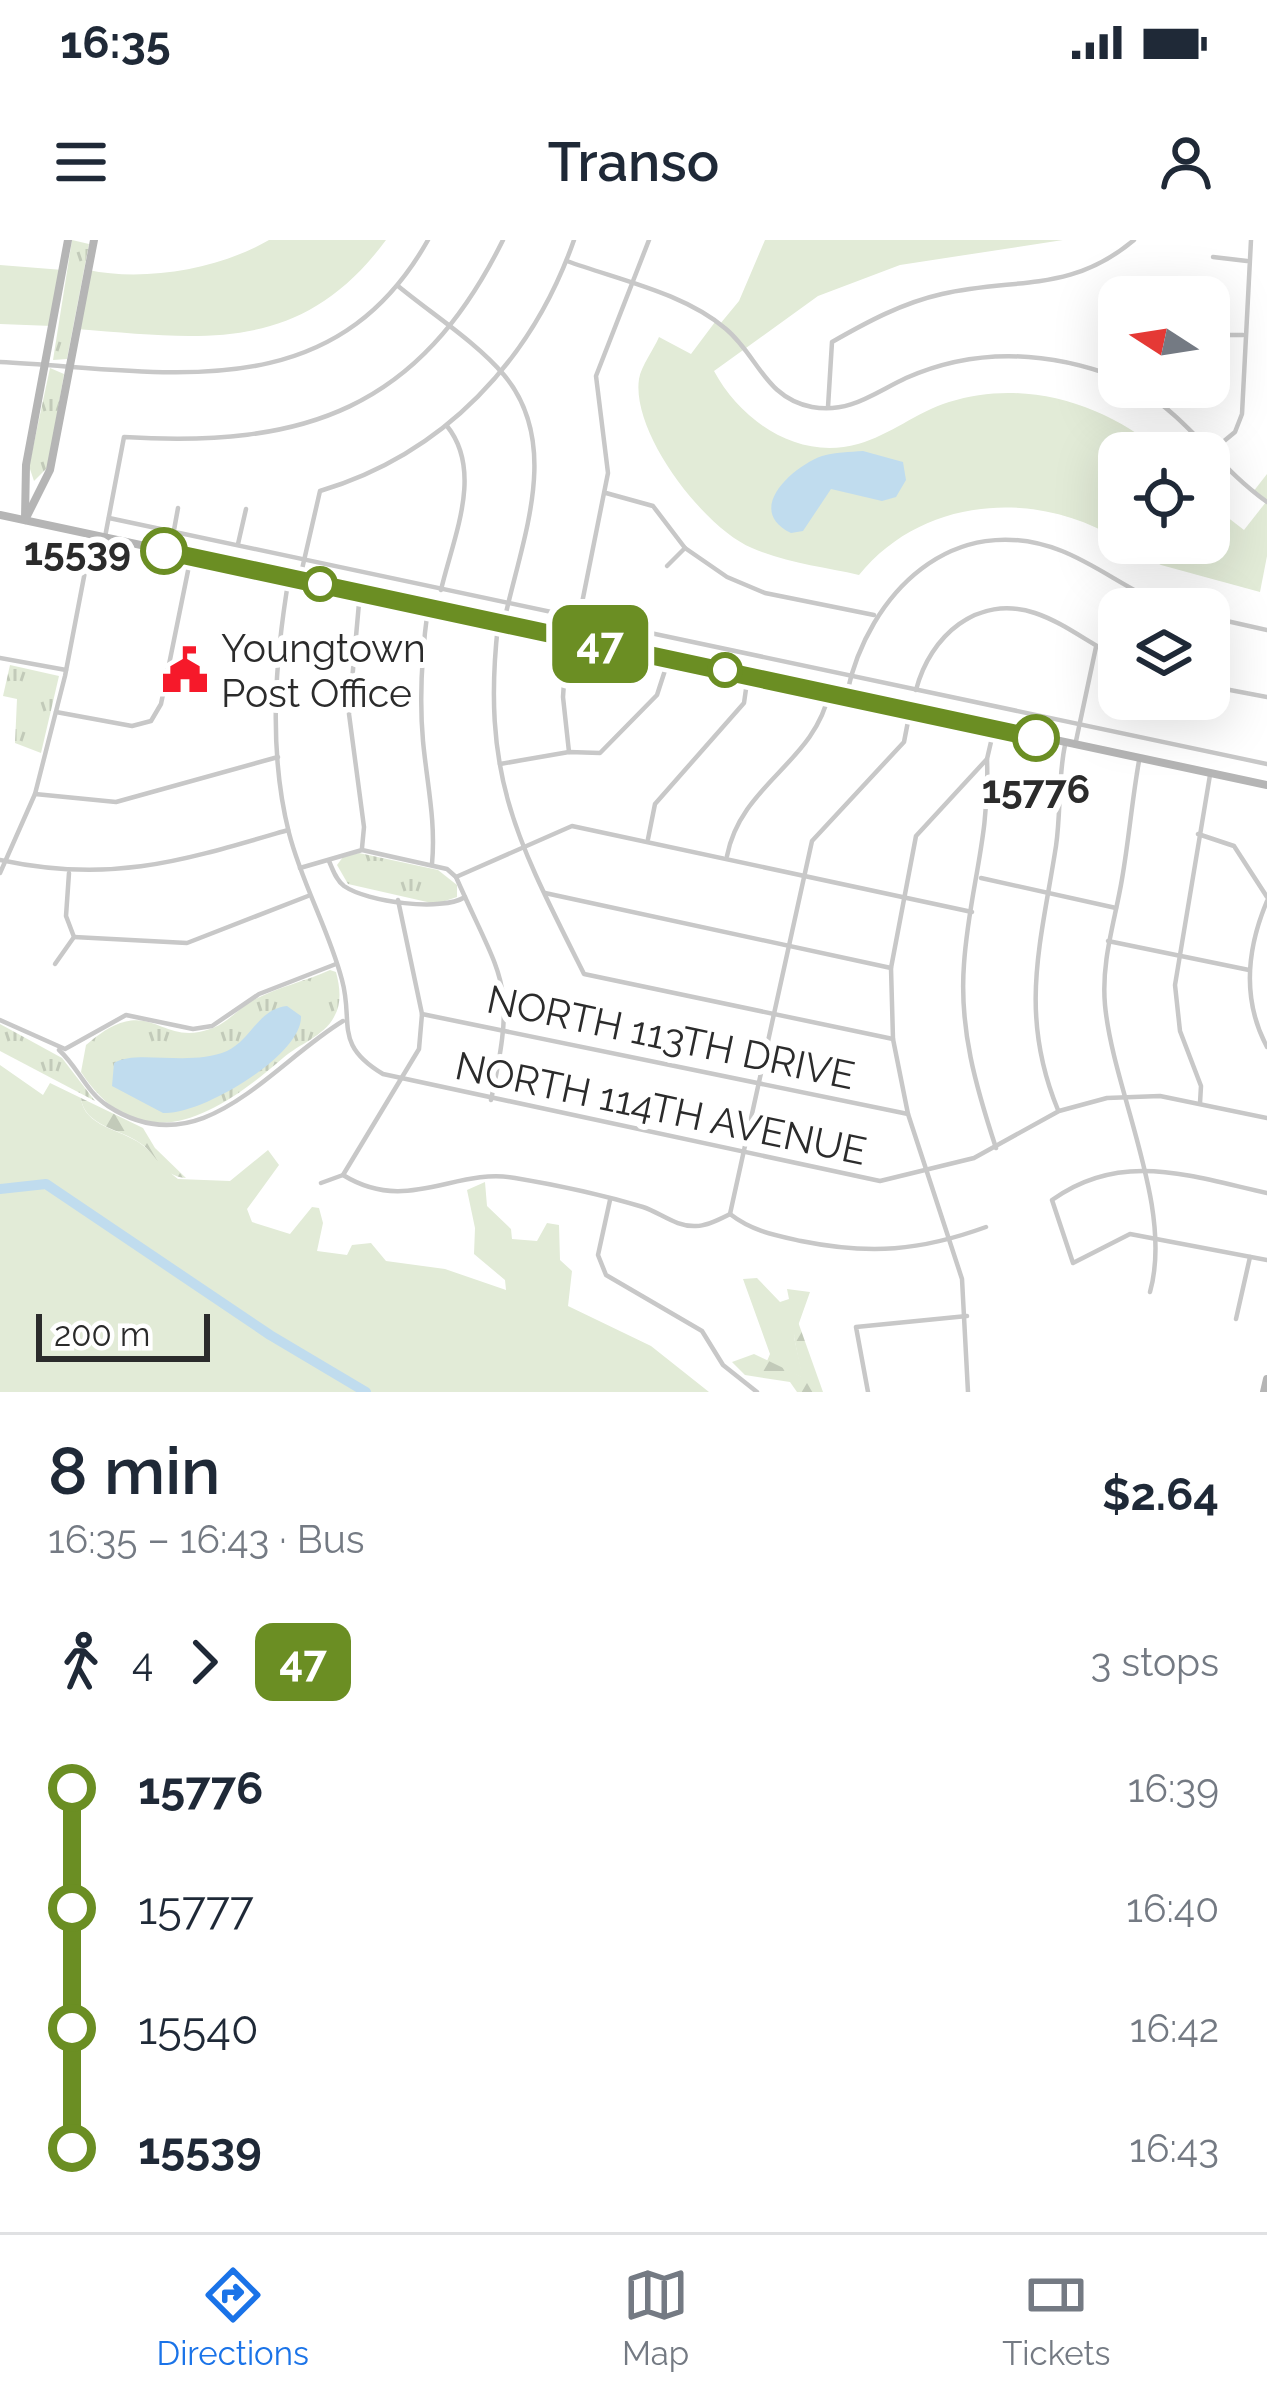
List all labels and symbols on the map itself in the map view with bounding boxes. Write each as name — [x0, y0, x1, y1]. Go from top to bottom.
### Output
north arrow — [1098, 276, 1230, 408]
place label: 15539 — [24, 528, 131, 574]
marker: 15539 — [142, 529, 186, 573]
unlabelled marker — [304, 568, 336, 600]
line badge: 47 — [546, 605, 654, 683]
place label: Youngtown Post Office — [221, 625, 426, 716]
public building icon: Youngtown Post Office — [160, 645, 210, 695]
unlabelled marker — [709, 654, 741, 686]
marker: 15776 — [1014, 716, 1058, 760]
place label: 15776 — [982, 766, 1090, 812]
street label: NORTH 113TH DRIVE — [483, 976, 859, 1098]
street label: NORTH 114TH AVENUE — [451, 1042, 871, 1174]
scale bar — [36, 1308, 210, 1361]

